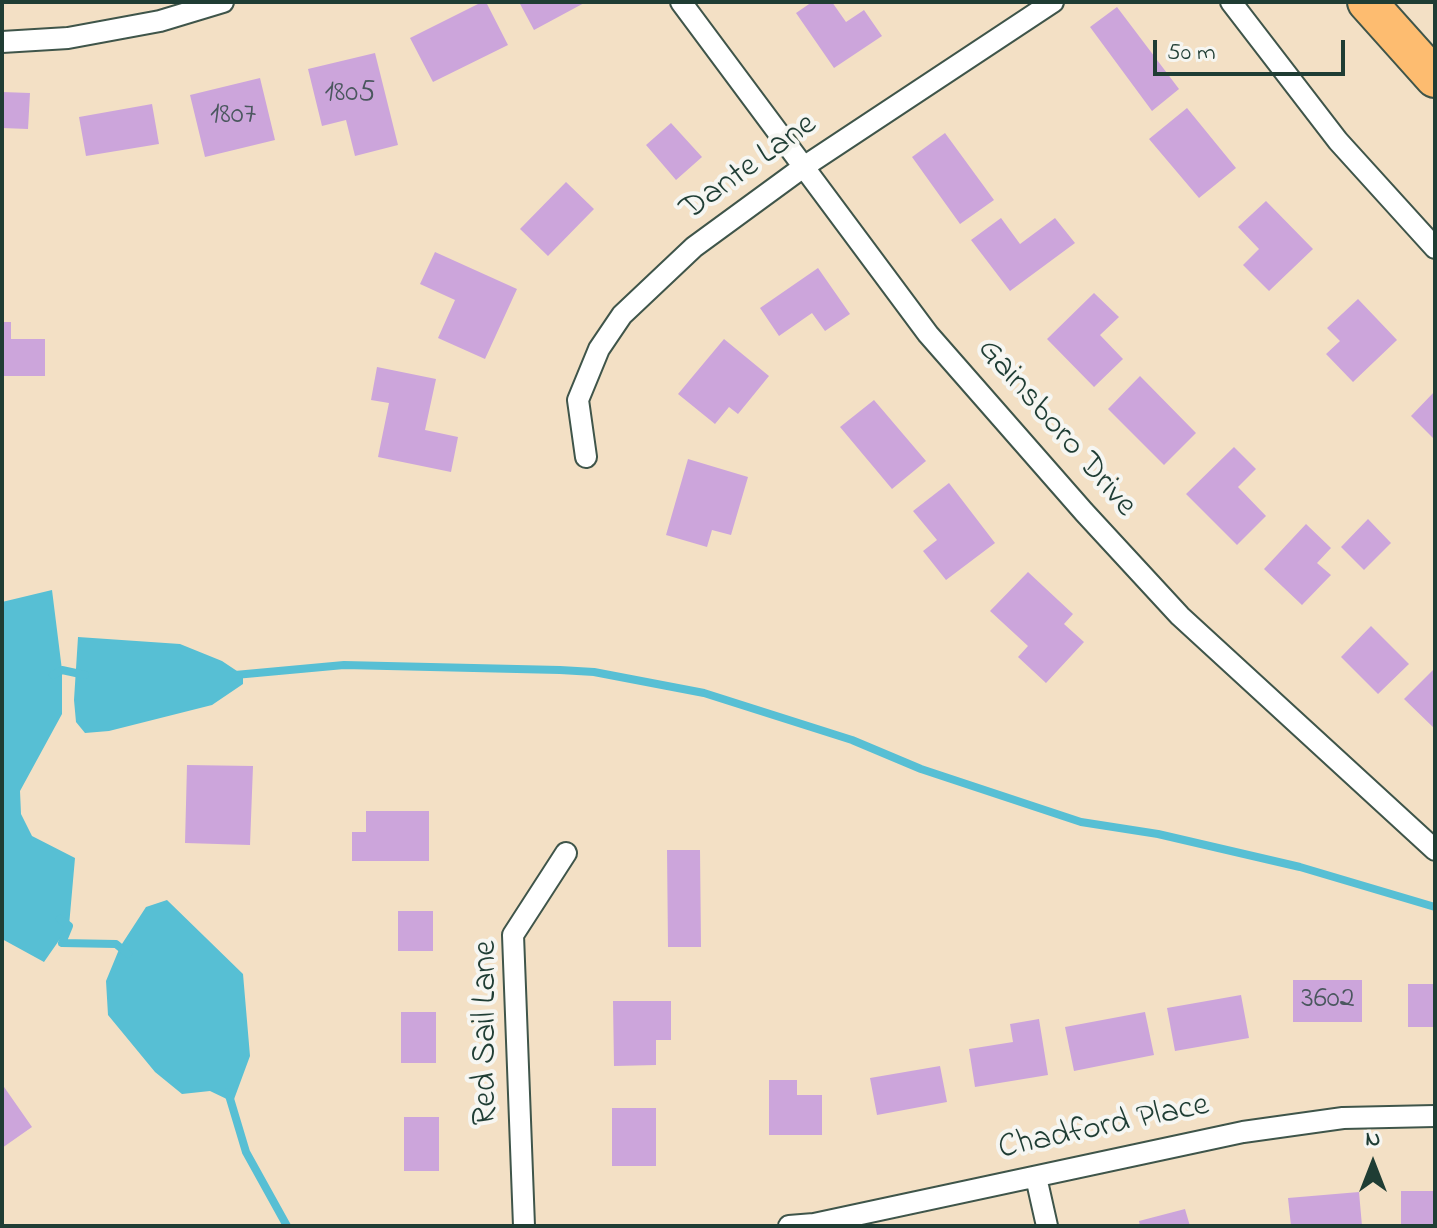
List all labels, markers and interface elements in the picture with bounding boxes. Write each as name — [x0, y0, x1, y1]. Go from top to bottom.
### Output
scale bar — [1157, 24, 1349, 74]
text: 50 m — [1167, 36, 1216, 71]
house number: 1805 — [325, 77, 375, 113]
house number: 1807 — [210, 99, 256, 135]
street label: Dante Lane — [674, 106, 826, 232]
street label: Gainsboro Drive — [966, 331, 1144, 527]
street label: Red Sail Lane — [468, 940, 508, 1126]
house number: 3602 — [1301, 983, 1355, 1019]
street label: Chadford Place — [995, 1087, 1213, 1171]
north arrow — [1333, 1124, 1413, 1204]
text: N — [1366, 1124, 1380, 1156]

